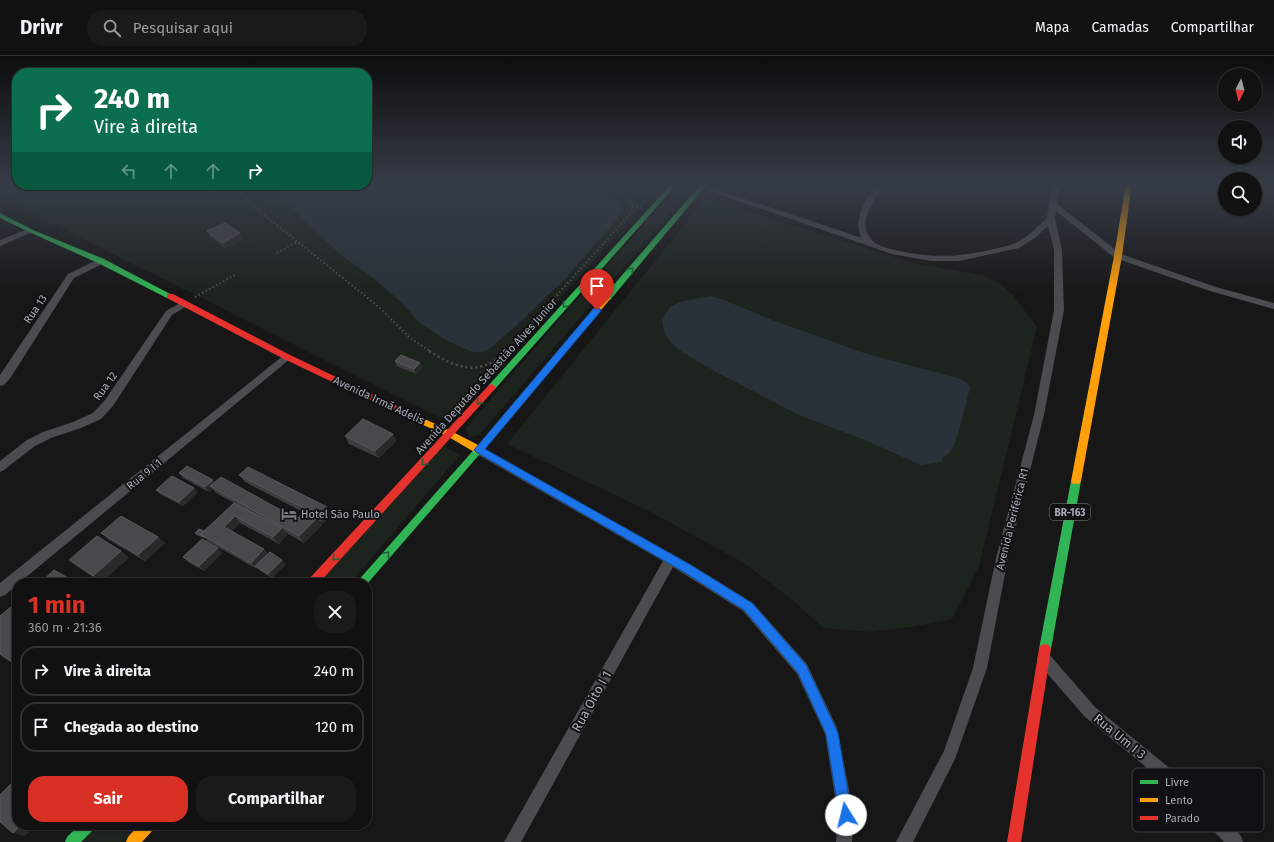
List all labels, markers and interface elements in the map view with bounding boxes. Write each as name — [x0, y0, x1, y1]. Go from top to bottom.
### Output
search box — [87, 10, 367, 46]
text: Drivr — [20, 16, 63, 39]
icon: search — [101, 17, 123, 39]
text: Pesquisar aqui — [133, 19, 233, 37]
text: Mapa — [1035, 19, 1069, 36]
text: Camadas — [1091, 19, 1149, 36]
text: Compartilhar — [1171, 19, 1254, 36]
north arrow — [1218, 68, 1262, 112]
map controls — [1218, 68, 1262, 216]
text: 240 m — [94, 82, 170, 115]
icon: right — [28, 84, 80, 136]
text: Vire à direita — [94, 116, 198, 138]
button: sound — [1218, 120, 1262, 164]
icon: left — [118, 160, 140, 182]
icon: ahead — [160, 160, 182, 182]
icon: ahead — [202, 160, 224, 182]
icon: right — [244, 160, 266, 182]
button: search — [1218, 172, 1262, 216]
one-way arrow — [626, 267, 633, 275]
pin — [580, 269, 614, 310]
icon: arrive — [586, 275, 608, 297]
street label: Rua 13 — [21, 292, 50, 326]
street label: Avenida Deputado Sebastião Alves Junior — [413, 295, 560, 457]
one-way arrow — [563, 301, 570, 308]
street label: Rua 12 — [91, 369, 120, 403]
street label: Avenida Irmã Adelis — [331, 374, 426, 427]
one-way arrow — [476, 398, 483, 405]
street label: Rua 9 I 1 — [124, 456, 165, 493]
one-way arrow — [421, 458, 428, 465]
street label: Avenida Periférica R1 — [994, 467, 1031, 571]
road number: BR-163 — [1050, 504, 1090, 520]
hotel icon: Hotel São Paulo — [280, 505, 298, 523]
place label: Hotel São Paulo — [301, 508, 380, 521]
one-way arrow — [383, 551, 390, 558]
one-way arrow — [333, 553, 340, 561]
text: 1 min — [28, 591, 86, 619]
button: close — [314, 591, 356, 633]
text: 360 m · 21:36 — [28, 620, 102, 635]
icon: right — [30, 660, 52, 682]
text: Vire à direita — [64, 662, 151, 680]
text: 240 m — [314, 662, 354, 680]
street label: Rua Oito I 1 — [569, 668, 614, 734]
street label: Rua Um I 3 — [1091, 711, 1149, 762]
icon: arrive — [30, 716, 52, 738]
text: Chegada ao destino — [64, 718, 199, 736]
text: 120 m — [315, 718, 354, 736]
legend — [1132, 768, 1264, 832]
button: Sair — [28, 776, 188, 822]
button: Compartilhar — [196, 776, 356, 822]
text: Livre — [1165, 776, 1189, 789]
position arrow — [825, 794, 867, 836]
text: Lento — [1165, 794, 1193, 807]
text: Parado — [1165, 812, 1200, 825]

